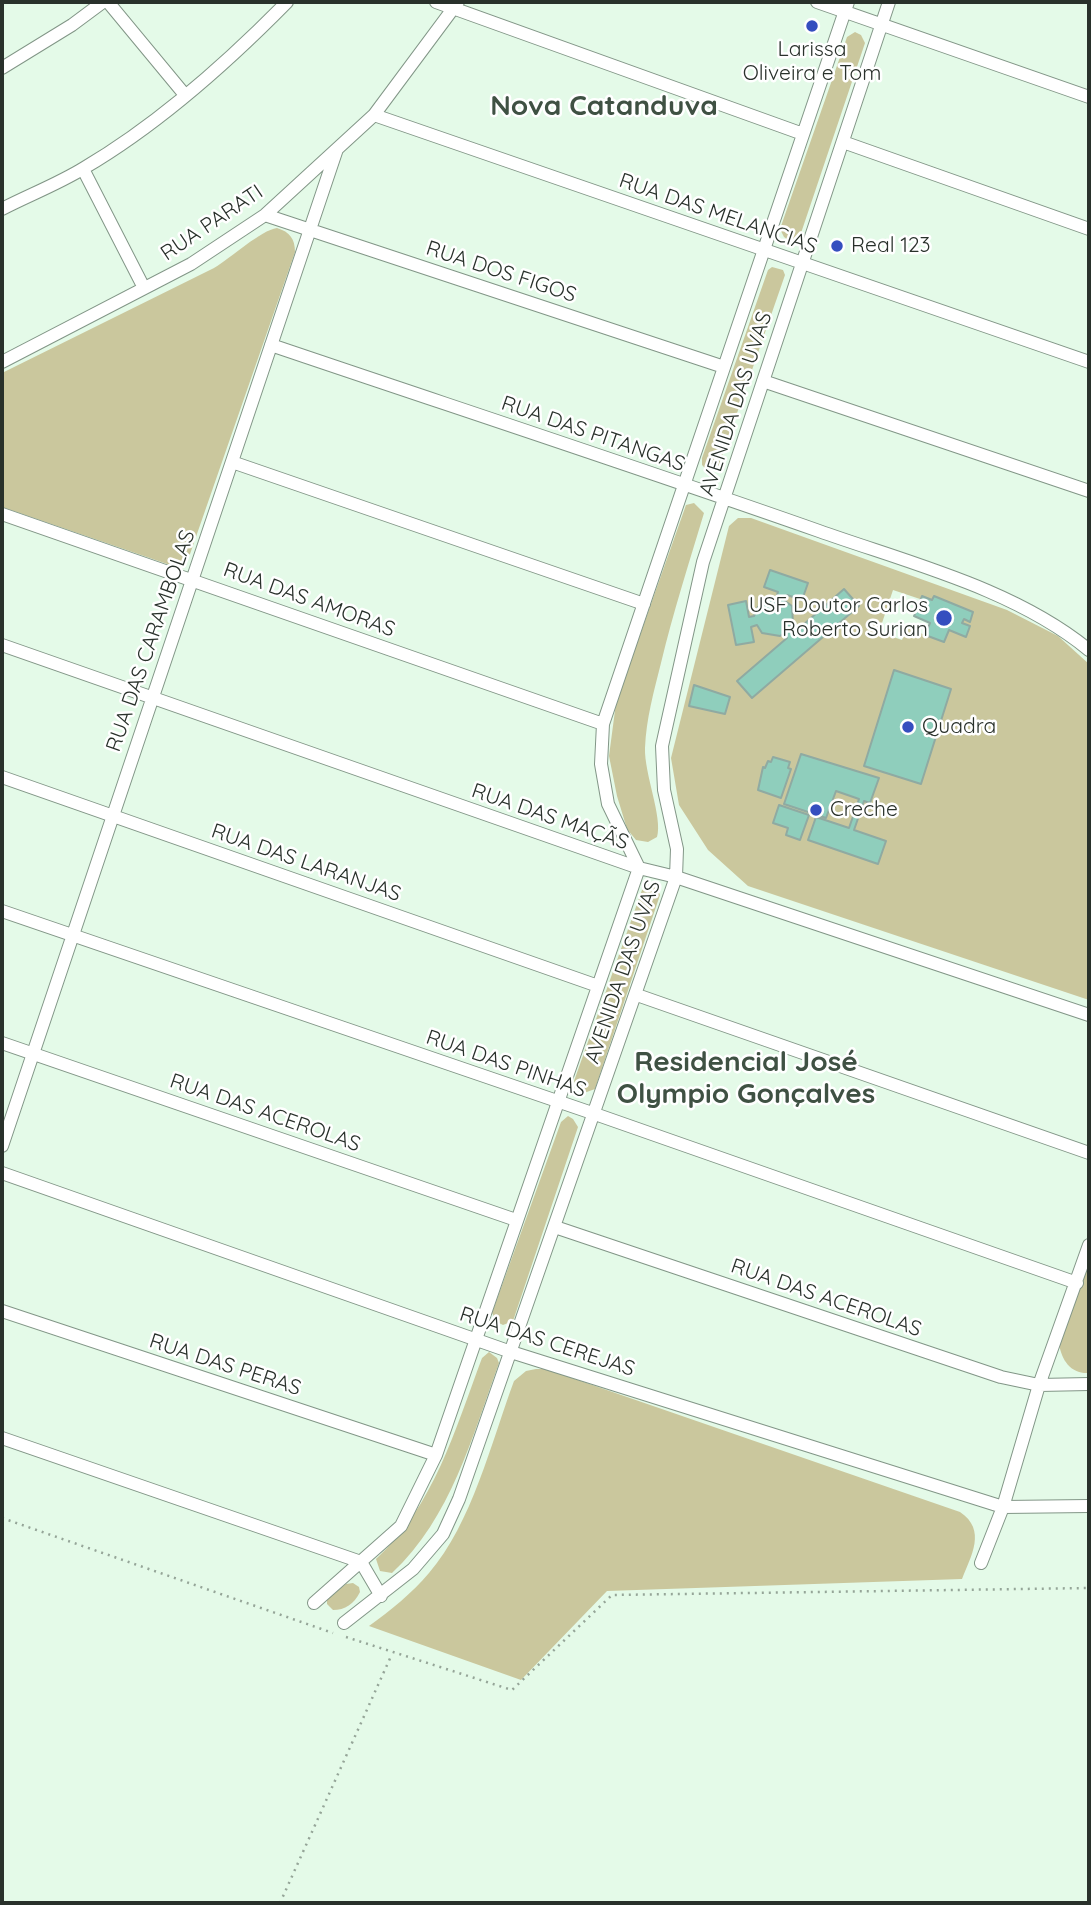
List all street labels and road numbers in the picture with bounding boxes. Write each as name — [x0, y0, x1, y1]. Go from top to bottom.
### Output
street label: RUA DAS MELANCIAS — [616, 168, 820, 260]
street label: RUA PARATI — [156, 180, 268, 266]
street label: RUA DOS FIGOS — [423, 236, 579, 308]
street label: AVENIDA DAS UVAS — [694, 309, 778, 499]
street label: RUA DAS PITANGAS — [498, 391, 688, 477]
street label: RUA DAS CARAMBOLAS — [101, 527, 201, 755]
street label: RUA DAS AMORAS — [220, 557, 398, 643]
street label: RUA DAS MAÇÃS — [468, 778, 632, 856]
street label: RUA DAS LARANJAS — [208, 819, 404, 907]
street label: AVENIDA DAS UVAS — [580, 877, 666, 1067]
street label: RUA DAS PINHAS — [423, 1025, 589, 1103]
street label: RUA DAS ACEROLAS — [166, 1069, 364, 1157]
street label: RUA DAS ACEROLAS — [727, 1254, 925, 1342]
street label: RUA DAS CEREJAS — [456, 1302, 638, 1382]
street label: RUA DAS PERAS — [146, 1329, 304, 1401]

